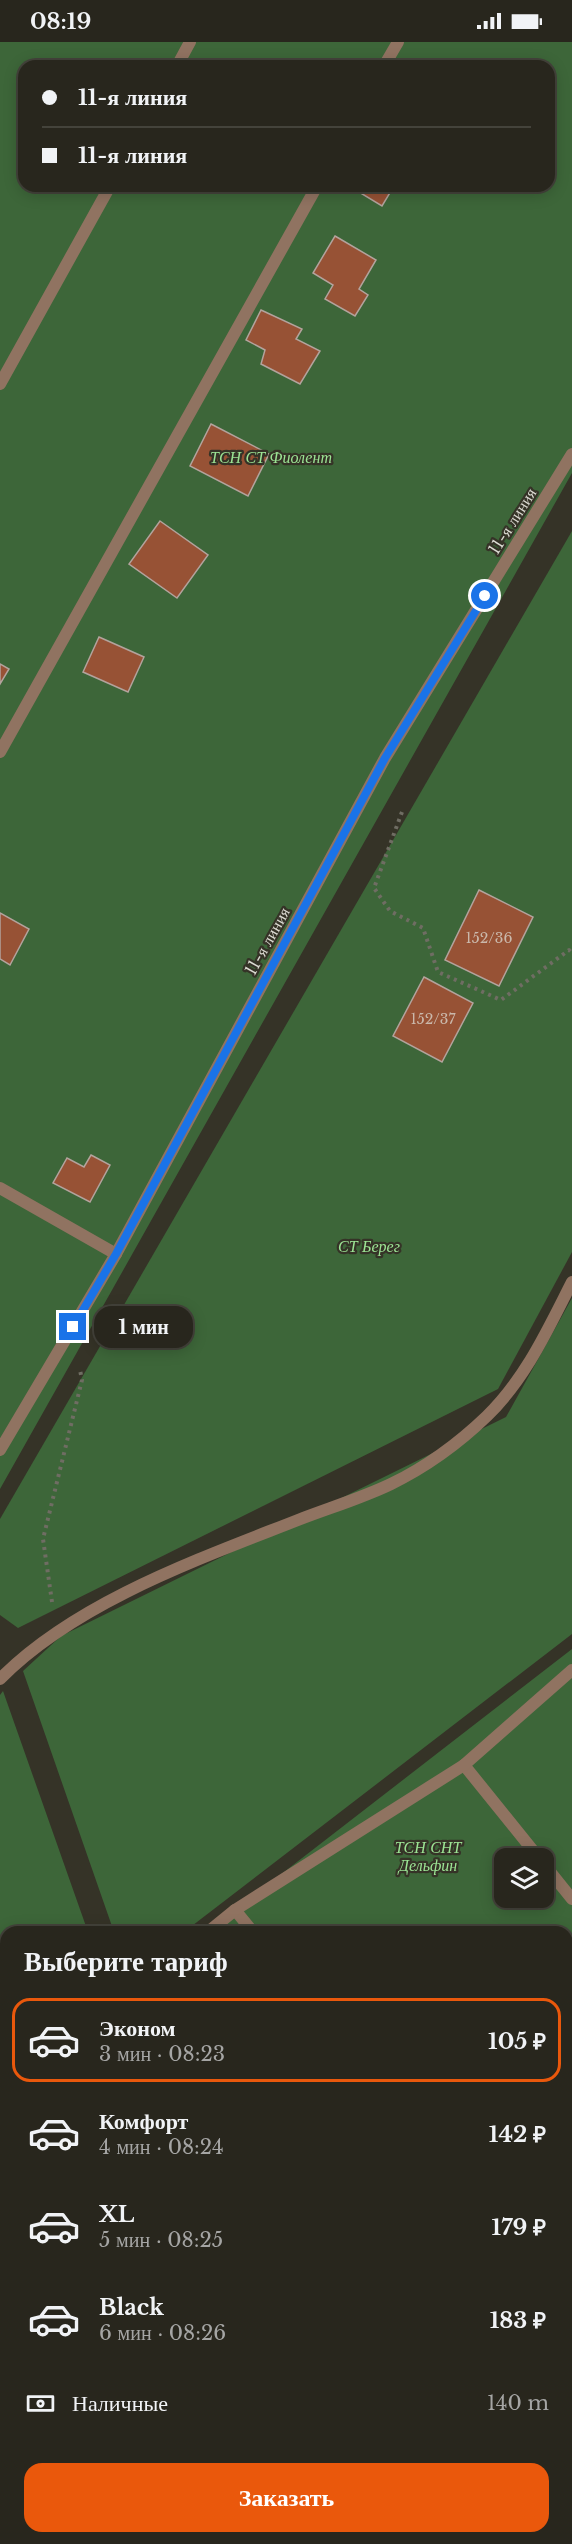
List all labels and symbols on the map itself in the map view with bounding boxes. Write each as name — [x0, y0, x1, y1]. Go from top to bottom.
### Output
park label: ТСН СТ Фиолент — [210, 447, 332, 467]
street label: 11-я линия — [484, 484, 541, 558]
route start — [471, 582, 498, 609]
street label: 11-я линия — [240, 903, 294, 979]
house number: 152/36 — [466, 929, 512, 947]
house number: 152/37 — [411, 1010, 456, 1028]
park label: СТ Берег — [338, 1236, 400, 1256]
callout: 1 мин — [94, 1306, 193, 1348]
route end — [59, 1313, 86, 1340]
park label: ТСН СНТ Дельфин — [395, 1837, 462, 1875]

